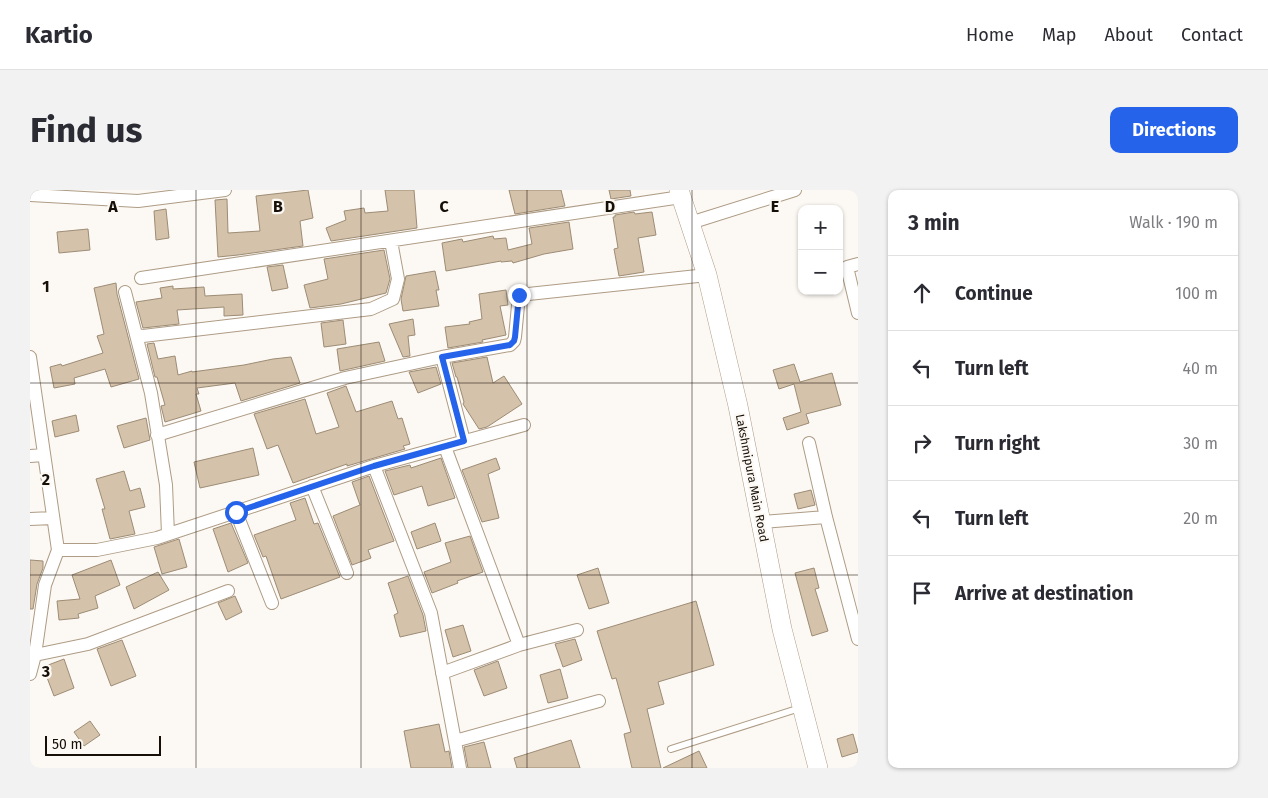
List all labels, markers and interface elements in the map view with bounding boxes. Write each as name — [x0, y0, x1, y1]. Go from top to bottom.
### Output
text: Kartio — [25, 21, 93, 49]
text: Home — [966, 24, 1014, 46]
text: Map — [1042, 24, 1076, 46]
text: About — [1104, 24, 1153, 46]
text: Contact — [1181, 24, 1243, 46]
button: Directions — [1110, 107, 1238, 153]
text: Find us — [30, 109, 142, 151]
text: A — [107, 197, 118, 216]
text: B — [273, 197, 283, 216]
text: C — [439, 197, 449, 216]
text: D — [605, 197, 615, 216]
text: E — [771, 197, 779, 216]
map controls — [798, 205, 843, 295]
button: + — [798, 205, 843, 250]
text: 3 min — [908, 210, 960, 236]
text: Walk · 190 m — [1129, 213, 1218, 232]
button: − — [798, 250, 843, 295]
text: 1 — [42, 277, 50, 296]
icon: ahead — [908, 279, 936, 307]
text: Continue — [955, 282, 1033, 305]
route end — [508, 284, 531, 307]
text: 100 m — [1175, 284, 1218, 303]
icon: left — [908, 354, 936, 382]
text: Turn left — [955, 357, 1029, 380]
text: 40 m — [1183, 359, 1218, 378]
street label: Lakshmipura Main Road — [733, 413, 771, 543]
icon: right — [908, 429, 936, 457]
text: Turn right — [955, 432, 1040, 455]
text: 30 m — [1183, 434, 1218, 453]
text: 2 — [42, 470, 50, 489]
route start — [225, 501, 248, 524]
icon: left — [908, 504, 936, 532]
text: Turn left — [955, 507, 1029, 530]
text: 20 m — [1183, 509, 1218, 528]
icon: arrive — [908, 579, 936, 607]
text: Arrive at destination — [955, 582, 1134, 605]
text: 3 — [41, 662, 50, 681]
scale bar — [45, 733, 161, 756]
text: 50 m — [52, 736, 83, 753]

